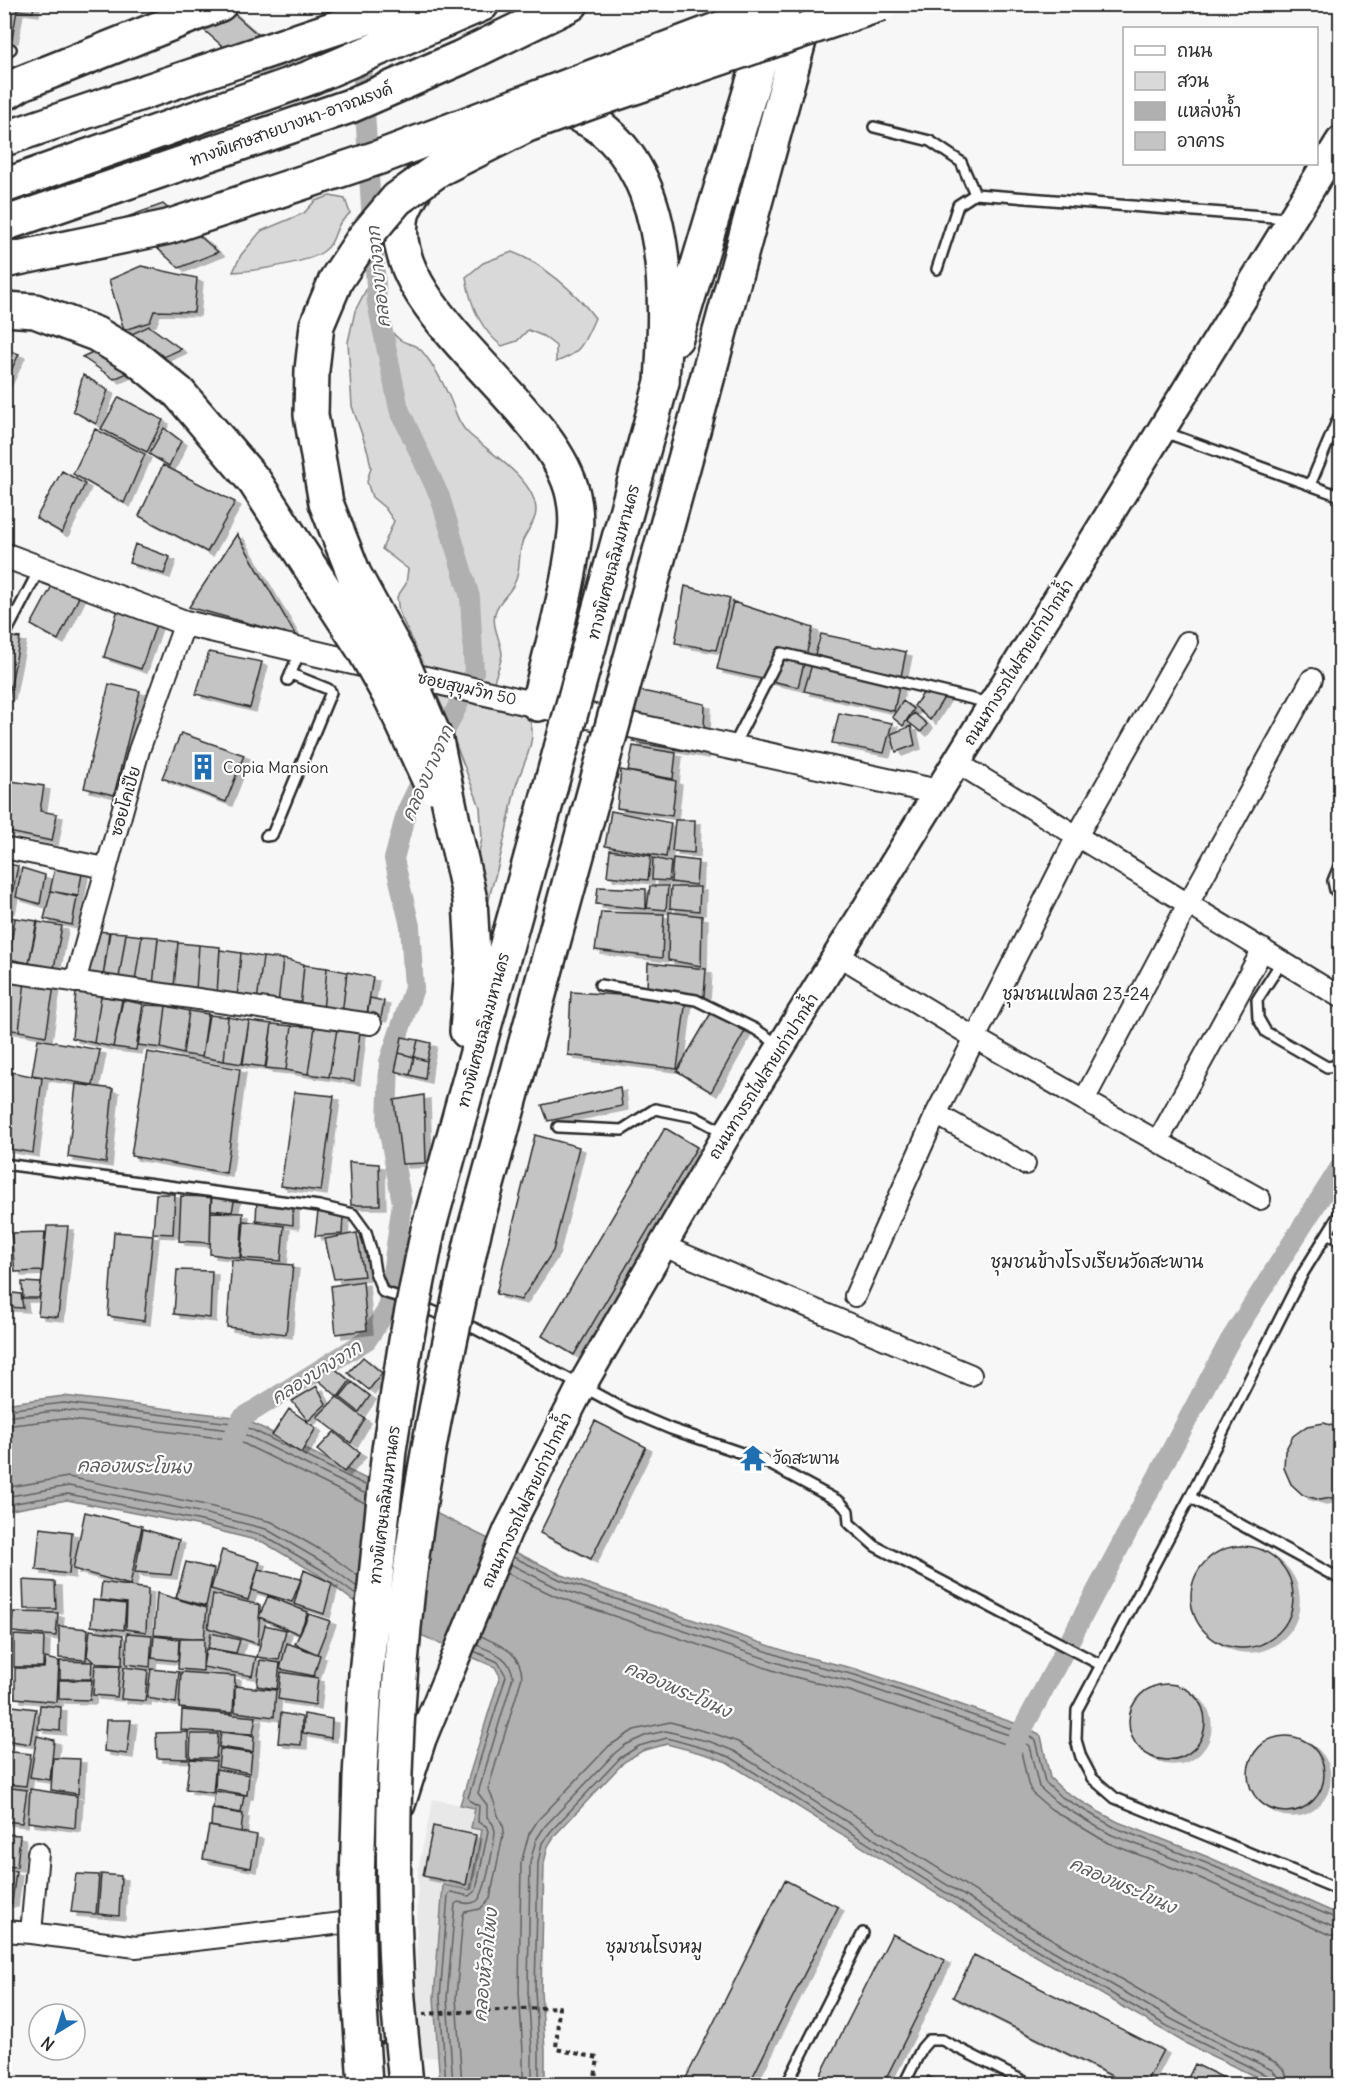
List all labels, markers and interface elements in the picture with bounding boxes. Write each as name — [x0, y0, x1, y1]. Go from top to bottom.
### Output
legend — [1123, 27, 1318, 165]
text: ถนน — [1177, 39, 1212, 62]
text: สวน — [1177, 69, 1209, 92]
street label: ทางพิเศษสายบางนา-อาจณรงค์ — [187, 77, 395, 170]
text: แหล่งน้ำ — [1177, 94, 1241, 122]
text: อาคาร — [1177, 129, 1225, 152]
water label: คลองบางจาก — [361, 224, 395, 329]
street label: ทางพิเศษเฉลิมมหานคร — [583, 482, 643, 642]
street label: ถนนทางรถไฟสายเก่าปากน้ำ — [955, 573, 1077, 749]
street label: ซอยสุขุมวิท 50 — [415, 667, 519, 712]
water label: คลองบางจาก — [396, 720, 459, 824]
building icon: Copia Mansion — [188, 752, 218, 782]
place label: Copia Mansion — [223, 757, 328, 777]
street label: ซอยโคเปีย — [104, 763, 145, 838]
street label: ทางพิเศษเฉลิมมหานคร — [453, 950, 513, 1110]
district label: ชุมชนแฟลต 23-24 — [1002, 982, 1150, 1008]
street label: ถนนทางรถไฟสายเก่าปากน้ำ — [700, 987, 822, 1163]
district label: ชุมชนข้างโรงเรียนวัดสะพาน — [991, 1249, 1203, 1276]
water label: คลองบางจาก — [267, 1334, 367, 1409]
street label: ถนนทางรถไฟสายเก่าปากน้ำ — [472, 1407, 576, 1591]
street label: ทางพิเศษเฉลิมมหานคร — [364, 1424, 404, 1586]
temple icon: วัดสะพาน — [738, 1443, 768, 1473]
place label: วัดสะพาน — [773, 1448, 840, 1468]
water label: คลองพระโขนง — [77, 1454, 193, 1479]
water label: คลองพระโขนง — [621, 1655, 737, 1724]
water label: คลองพระโขนง — [1066, 1851, 1182, 1920]
water label: คลองหัวลำโพง — [468, 1905, 503, 2023]
district label: ชุมชนโรงหมู — [605, 1934, 703, 1961]
north arrow — [27, 2002, 87, 2062]
text: N — [37, 2033, 58, 2055]

